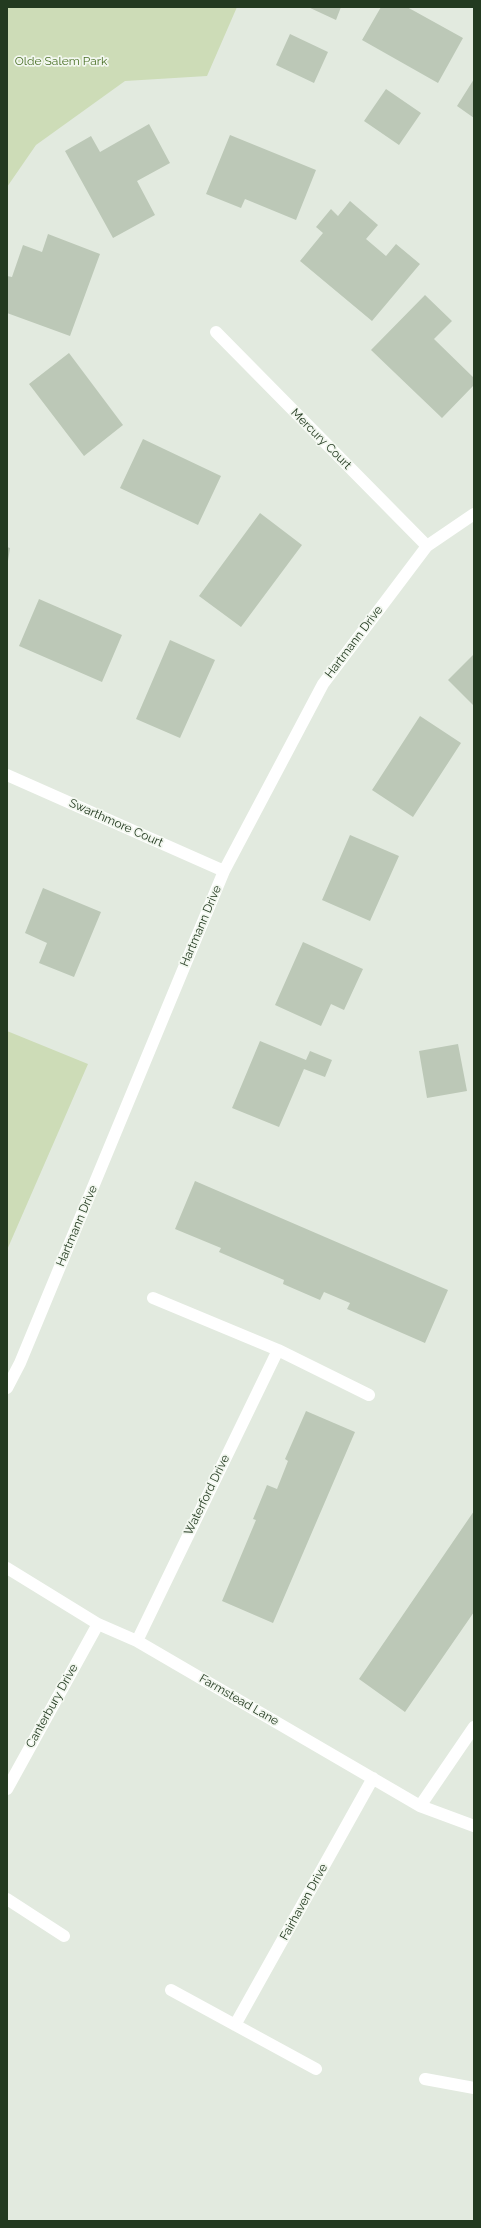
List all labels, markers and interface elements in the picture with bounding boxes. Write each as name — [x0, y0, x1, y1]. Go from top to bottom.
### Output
park label: Olde Salem Park — [15, 54, 107, 68]
street label: Mercury Court — [288, 406, 354, 472]
street label: Hartmann Drive — [322, 603, 386, 681]
street label: Swarthmore Court — [67, 796, 165, 850]
street label: Hartmann Drive — [177, 883, 225, 969]
street label: Hartmann Drive — [53, 1183, 101, 1269]
street label: Waterford Drive — [181, 1452, 233, 1538]
street label: Canterbury Drive — [23, 1661, 81, 1751]
street label: Farmstead Lane — [197, 1671, 281, 1729]
street label: Fairhaven Drive — [277, 1861, 331, 1943]

